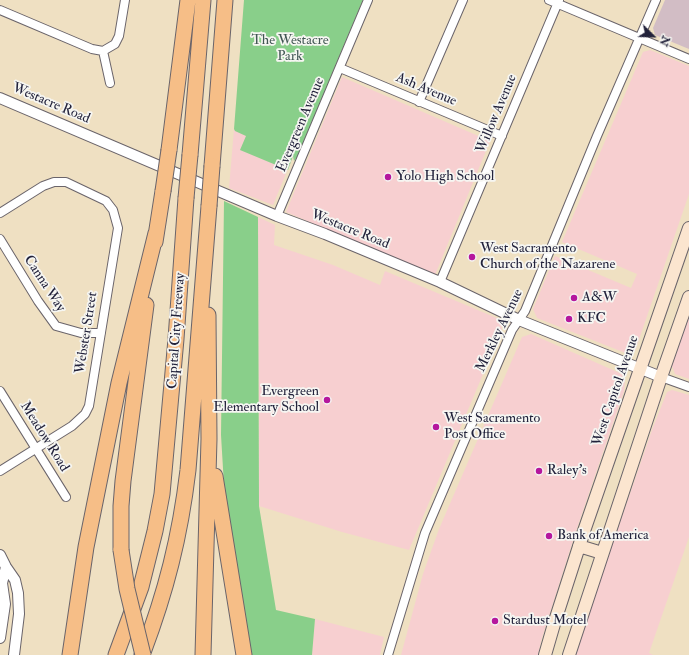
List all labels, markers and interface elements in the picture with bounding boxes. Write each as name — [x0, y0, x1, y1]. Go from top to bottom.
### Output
north arrow — [633, 16, 673, 56]
park label: The Westacre Park — [251, 33, 329, 66]
text: N — [657, 34, 672, 48]
street label: Ash Avenue — [393, 70, 459, 110]
street label: Willow Avenue — [473, 72, 521, 156]
street label: Evergreen Avenue — [274, 75, 328, 175]
street label: Westacre Road — [10, 80, 92, 128]
place label: Yolo High School — [396, 169, 494, 185]
marker: Yolo High School — [383, 172, 393, 182]
street label: Westacre Road — [308, 207, 392, 253]
place label: West Sacramento Church of the Nazarene — [480, 241, 615, 274]
marker: West Sacramento Church of the Nazarene — [467, 252, 477, 262]
street label: Canna Way — [20, 253, 68, 315]
street label: Capital City Freeway — [165, 272, 189, 390]
street label: Merkley Avenue — [473, 287, 527, 375]
place label: A&W — [582, 290, 617, 306]
street label: Webster Street — [72, 291, 102, 375]
marker: A&W — [569, 293, 579, 303]
place label: KFC — [577, 311, 606, 327]
marker: KFC — [564, 314, 574, 324]
street label: West Capitol Avenue — [589, 333, 643, 449]
place label: Evergreen Elementary School — [213, 384, 319, 416]
marker: Evergreen Elementary School — [322, 395, 332, 405]
street label: Meadow Road — [16, 399, 72, 475]
place label: West Sacramento Post Office — [444, 411, 540, 444]
marker: West Sacramento Post Office — [431, 422, 441, 432]
place label: Raley's — [547, 463, 587, 479]
marker: Raley's — [534, 466, 544, 476]
place label: Bank of America — [557, 528, 649, 544]
marker: Bank of America — [544, 531, 554, 541]
place label: Stardust Motel — [503, 613, 587, 629]
marker: Stardust Motel — [490, 616, 500, 626]

